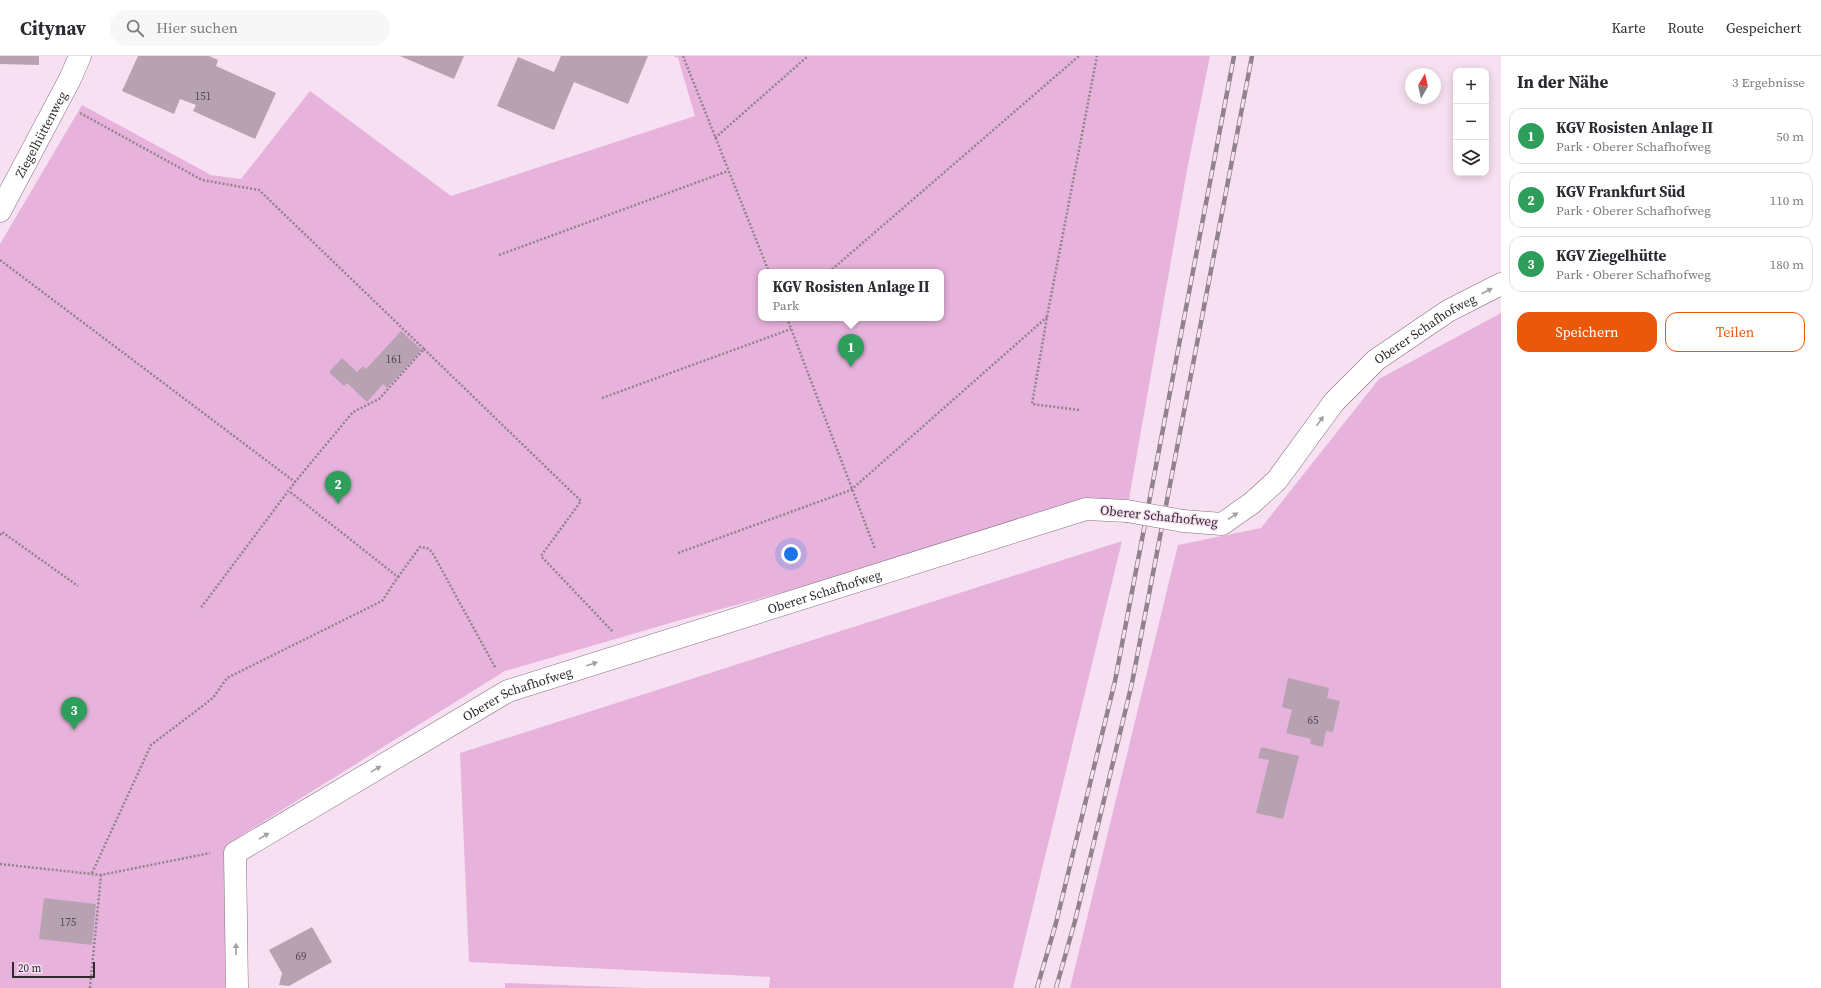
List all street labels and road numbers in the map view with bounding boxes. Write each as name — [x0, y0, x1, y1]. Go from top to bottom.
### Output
street label: Ziegelhüttenweg — [11, 88, 71, 180]
street label: Oberer Schafhofweg — [1370, 289, 1479, 368]
street label: Oberer Schafhofweg — [1099, 501, 1219, 531]
street label: Oberer Schafhofweg — [765, 565, 884, 617]
street label: Oberer Schafhofweg — [459, 663, 574, 725]

